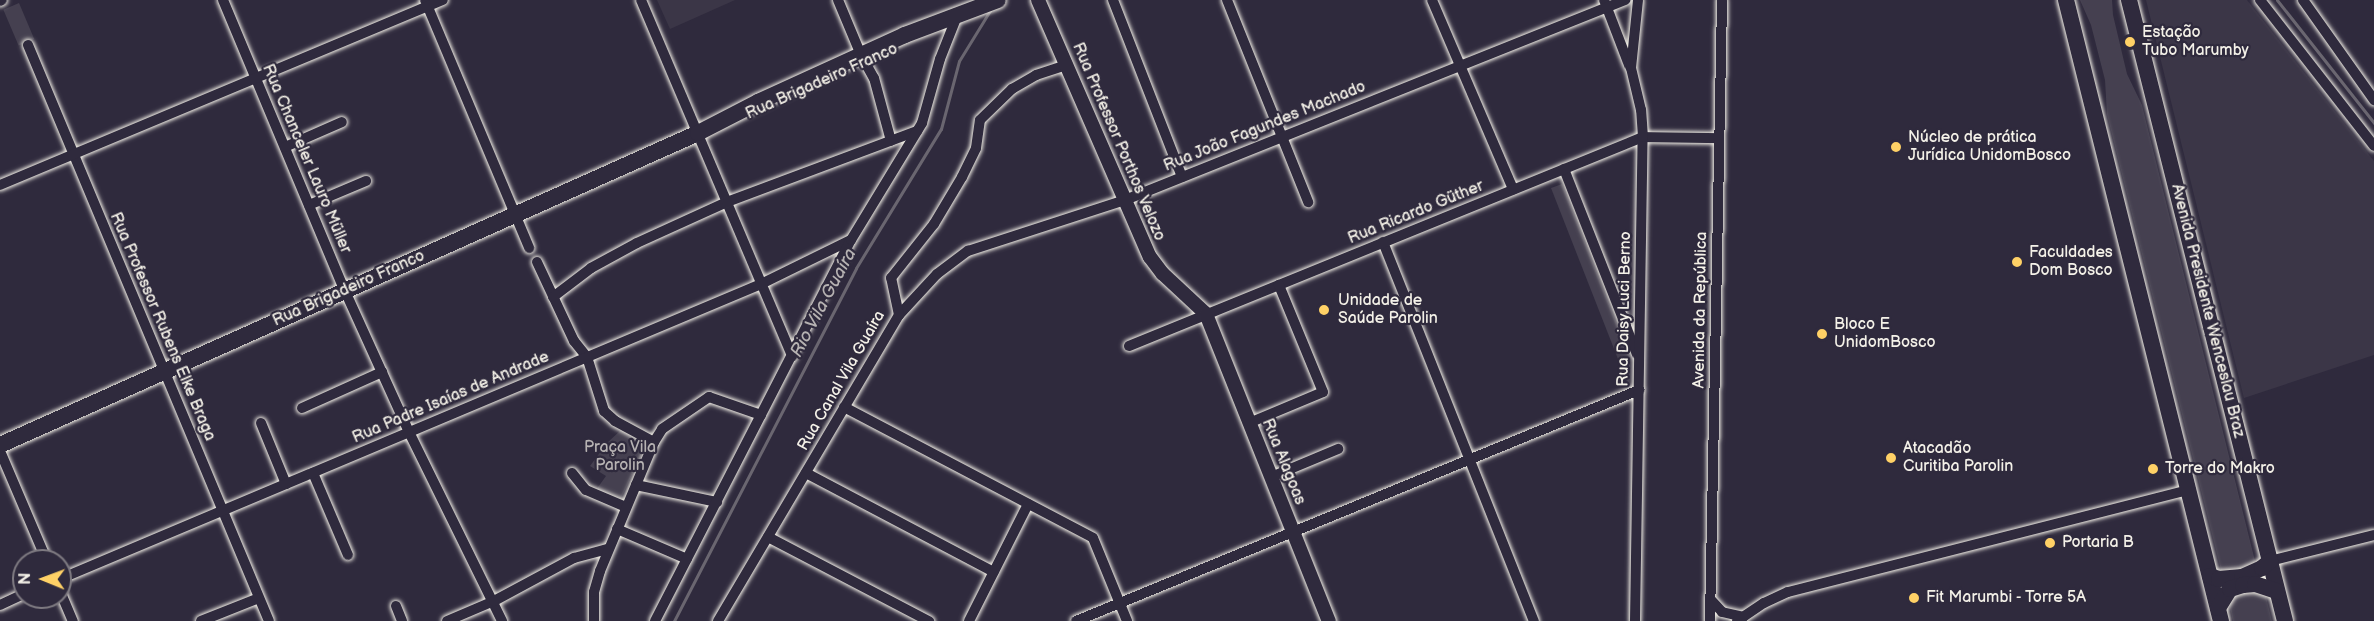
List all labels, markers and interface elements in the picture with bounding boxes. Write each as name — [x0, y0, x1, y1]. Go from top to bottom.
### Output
place label: Estação Tubo Marumby — [2142, 23, 2249, 61]
marker: Estação Tubo Marumby — [2123, 35, 2137, 49]
street label: Rua Brigadeiro Franco — [743, 40, 901, 124]
street label: Rua Professor Porthos Velozo — [1067, 40, 1169, 244]
street label: Rua Chanceler Lauro Müller — [257, 62, 355, 256]
street label: Rua João Fagundes Machado — [1161, 77, 1369, 177]
place label: Núcleo de prática Jurídica UnidomBosco — [1908, 128, 2071, 166]
marker: Núcleo de prática Jurídica UnidomBosco — [1889, 140, 1903, 154]
street label: Rua Ricardo Güther — [1345, 177, 1487, 249]
street label: Avenida Presidente Wenceslau Braz — [2166, 182, 2248, 440]
street label: Rua Professor Rubens Elke Braga — [105, 210, 219, 444]
street label: Rua Daisy Luci Berno — [1614, 231, 1636, 387]
street label: Avenida da República — [1690, 231, 1712, 389]
place label: Faculdades Dom Bosco — [2029, 243, 2113, 281]
water label: Rio Vila Guaíra — [786, 245, 862, 361]
street label: Rua Brigadeiro Franco — [270, 247, 428, 331]
marker: Faculdades Dom Bosco — [2010, 255, 2024, 269]
place label: Unidade de Saúde Parolin — [1338, 291, 1438, 329]
marker: Unidade de Saúde Parolin — [1315, 301, 1333, 319]
street label: Rua Canal Vila Guaíra — [794, 307, 890, 455]
place label: Bloco E UnidomBosco — [1834, 315, 1936, 353]
marker: Bloco E UnidomBosco — [1815, 327, 1829, 341]
street label: Rua Padre Isaías de Andrade — [350, 348, 552, 448]
street label: Rua Alagoas — [1257, 416, 1309, 508]
park label: Praça Vila Parolin — [584, 438, 656, 476]
place label: Atacadão Curitiba Parolin — [1903, 439, 2013, 477]
marker: Atacadão Curitiba Parolin — [1884, 451, 1898, 465]
place label: Torre do Makro — [2165, 459, 2275, 479]
marker: Torre do Makro — [2146, 462, 2160, 476]
place label: Portaria B — [2062, 533, 2134, 553]
marker: Portaria B — [2043, 536, 2057, 550]
north arrow — [12, 549, 72, 609]
text: N — [16, 573, 35, 585]
place label: Fit Marumbi - Torre 5A — [1926, 588, 2088, 608]
marker: Fit Marumbi - Torre 5A — [1907, 591, 1921, 605]

